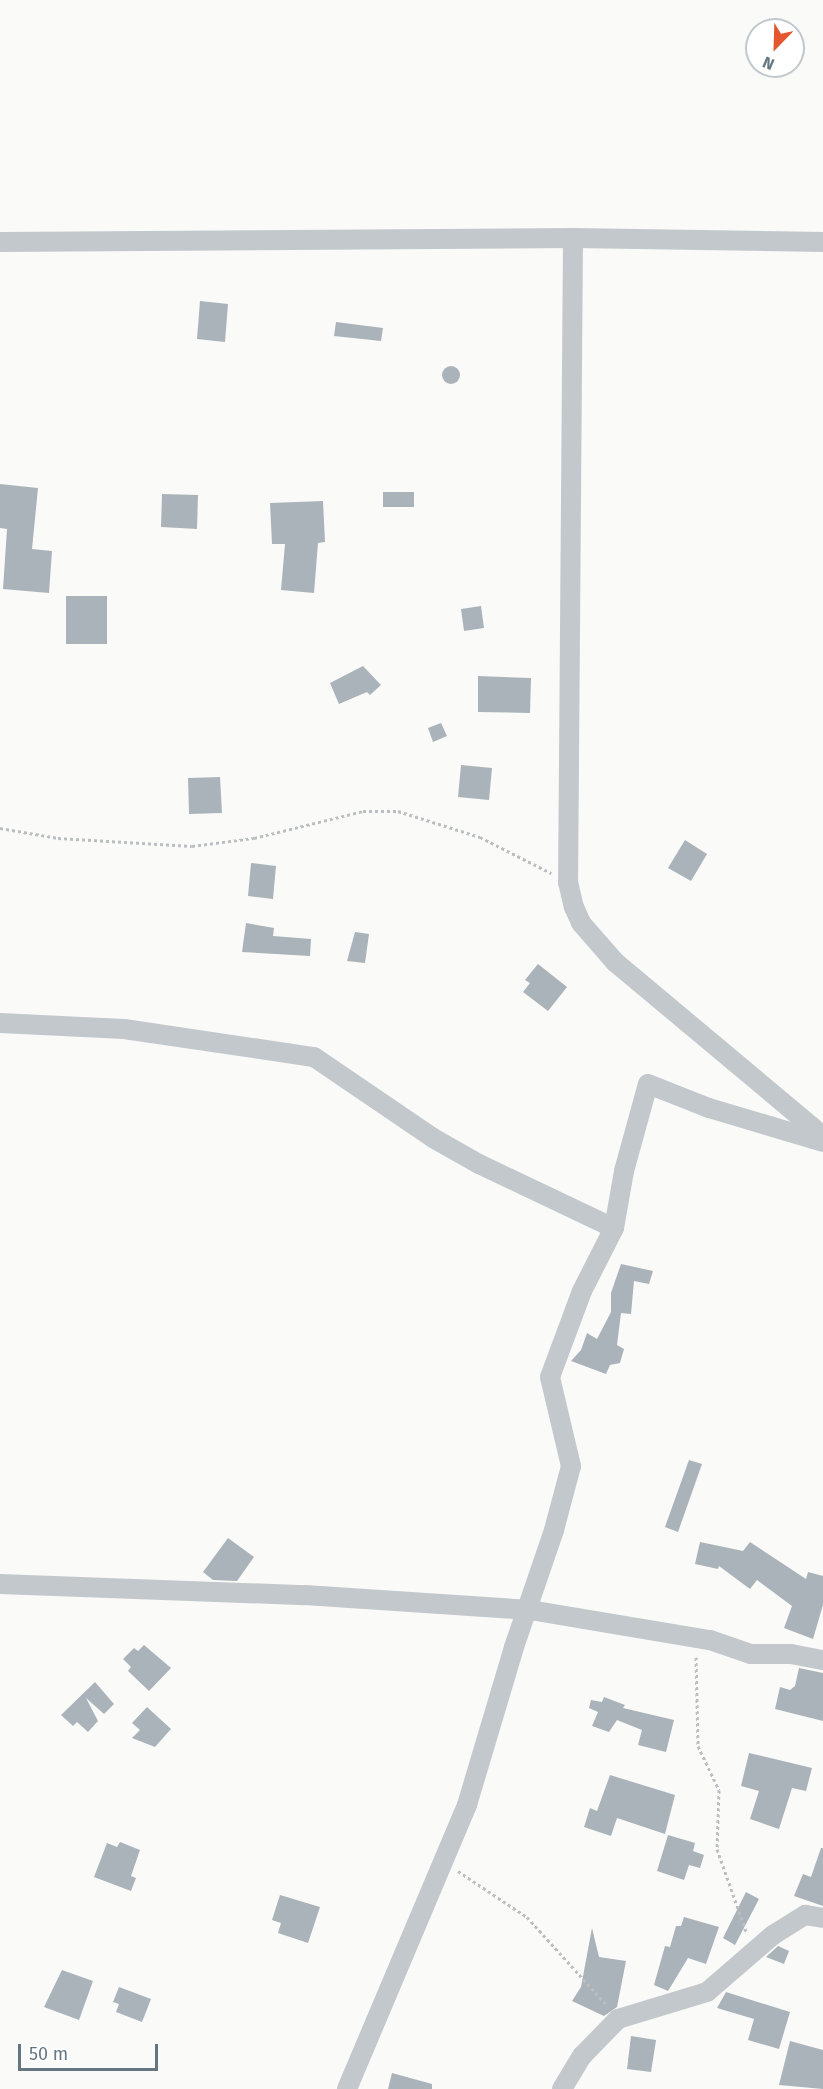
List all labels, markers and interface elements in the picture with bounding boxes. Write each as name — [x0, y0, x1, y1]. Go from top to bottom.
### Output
north arrow — [745, 18, 805, 78]
text: N — [760, 52, 777, 74]
scale bar — [21, 2032, 160, 2070]
text: 50 m — [29, 2043, 68, 2065]

